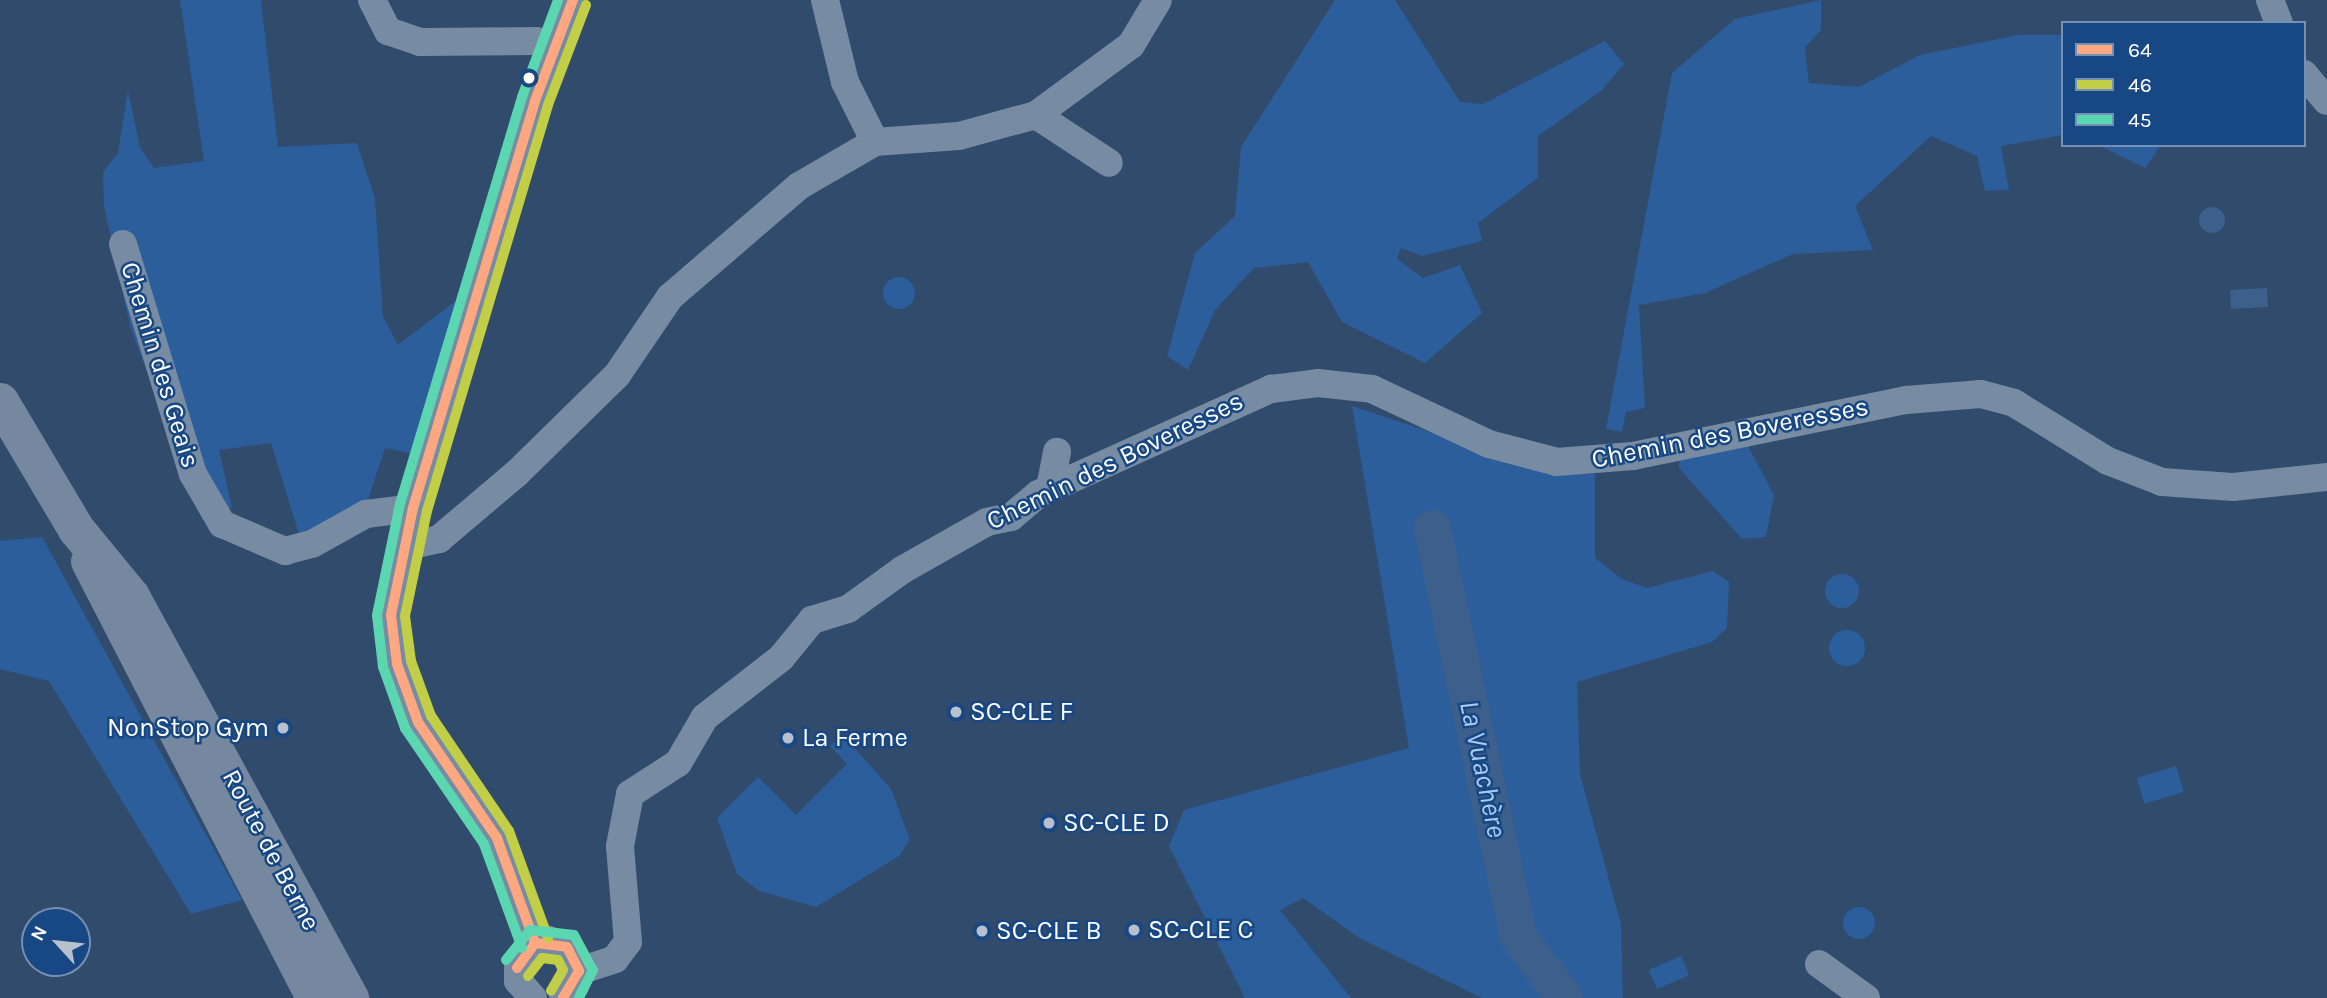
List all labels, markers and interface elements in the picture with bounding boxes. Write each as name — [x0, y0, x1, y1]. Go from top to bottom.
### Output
legend — [2061, 21, 2306, 147]
text: 64 — [2128, 38, 2152, 62]
unlabelled marker — [522, 71, 536, 85]
text: 46 — [2128, 73, 2152, 97]
text: 45 — [2128, 108, 2152, 132]
street label: Chemin des Geais — [114, 258, 206, 472]
street label: Chemin des Boveresses — [982, 385, 1248, 537]
street label: Chemin des Boveresses — [1589, 391, 1871, 475]
place label: SC-CLE F — [970, 696, 1073, 728]
water label: La Vuachère — [1452, 697, 1514, 841]
marker: SC-CLE F — [948, 704, 964, 720]
place label: NonStop Gym — [107, 712, 269, 744]
marker: NonStop Gym — [275, 720, 291, 736]
place label: La Ferme — [802, 722, 908, 754]
marker: La Ferme — [780, 730, 796, 746]
street label: Route de Berne — [215, 764, 327, 936]
place label: SC-CLE D — [1063, 807, 1170, 839]
marker: SC-CLE D — [1041, 815, 1057, 831]
north arrow — [21, 907, 91, 977]
place label: SC-CLE C — [1148, 914, 1254, 946]
place label: SC-CLE B — [996, 915, 1102, 947]
text: N — [26, 922, 52, 944]
marker: SC-CLE C — [1126, 922, 1142, 938]
marker: SC-CLE B — [974, 923, 990, 939]

